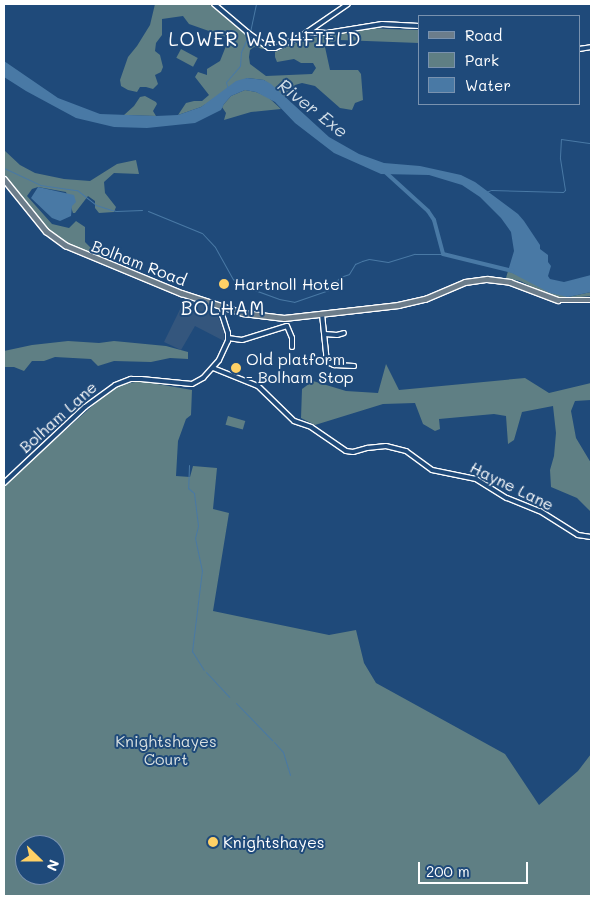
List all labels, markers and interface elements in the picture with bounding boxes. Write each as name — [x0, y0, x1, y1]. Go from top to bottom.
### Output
legend — [418, 15, 580, 105]
text: Road — [465, 25, 502, 45]
district label: LOWER WASHFIELD — [167, 28, 363, 50]
text: Park — [465, 50, 499, 70]
water label: River Exe — [274, 74, 352, 142]
text: Water — [465, 75, 511, 95]
street label: Bolham Road — [89, 236, 189, 290]
place label: Hartnoll Hotel — [234, 274, 344, 294]
marker: Hartnoll Hotel — [218, 278, 230, 290]
district label: BOLHAM — [180, 297, 266, 319]
place label: Old platform - Bolham Stop — [246, 349, 354, 387]
marker: Old platform - Bolham Stop — [230, 362, 242, 374]
street label: Bolham Lane — [15, 377, 101, 457]
street label: Hayne Lane — [467, 457, 557, 515]
park label: Knightshayes Court — [115, 731, 217, 769]
place label: Knightshayes — [223, 832, 325, 852]
north arrow — [15, 835, 65, 885]
marker: Knightshayes — [207, 836, 219, 848]
scale bar — [420, 852, 530, 884]
text: N — [43, 857, 64, 874]
text: 200 m — [426, 861, 470, 881]

